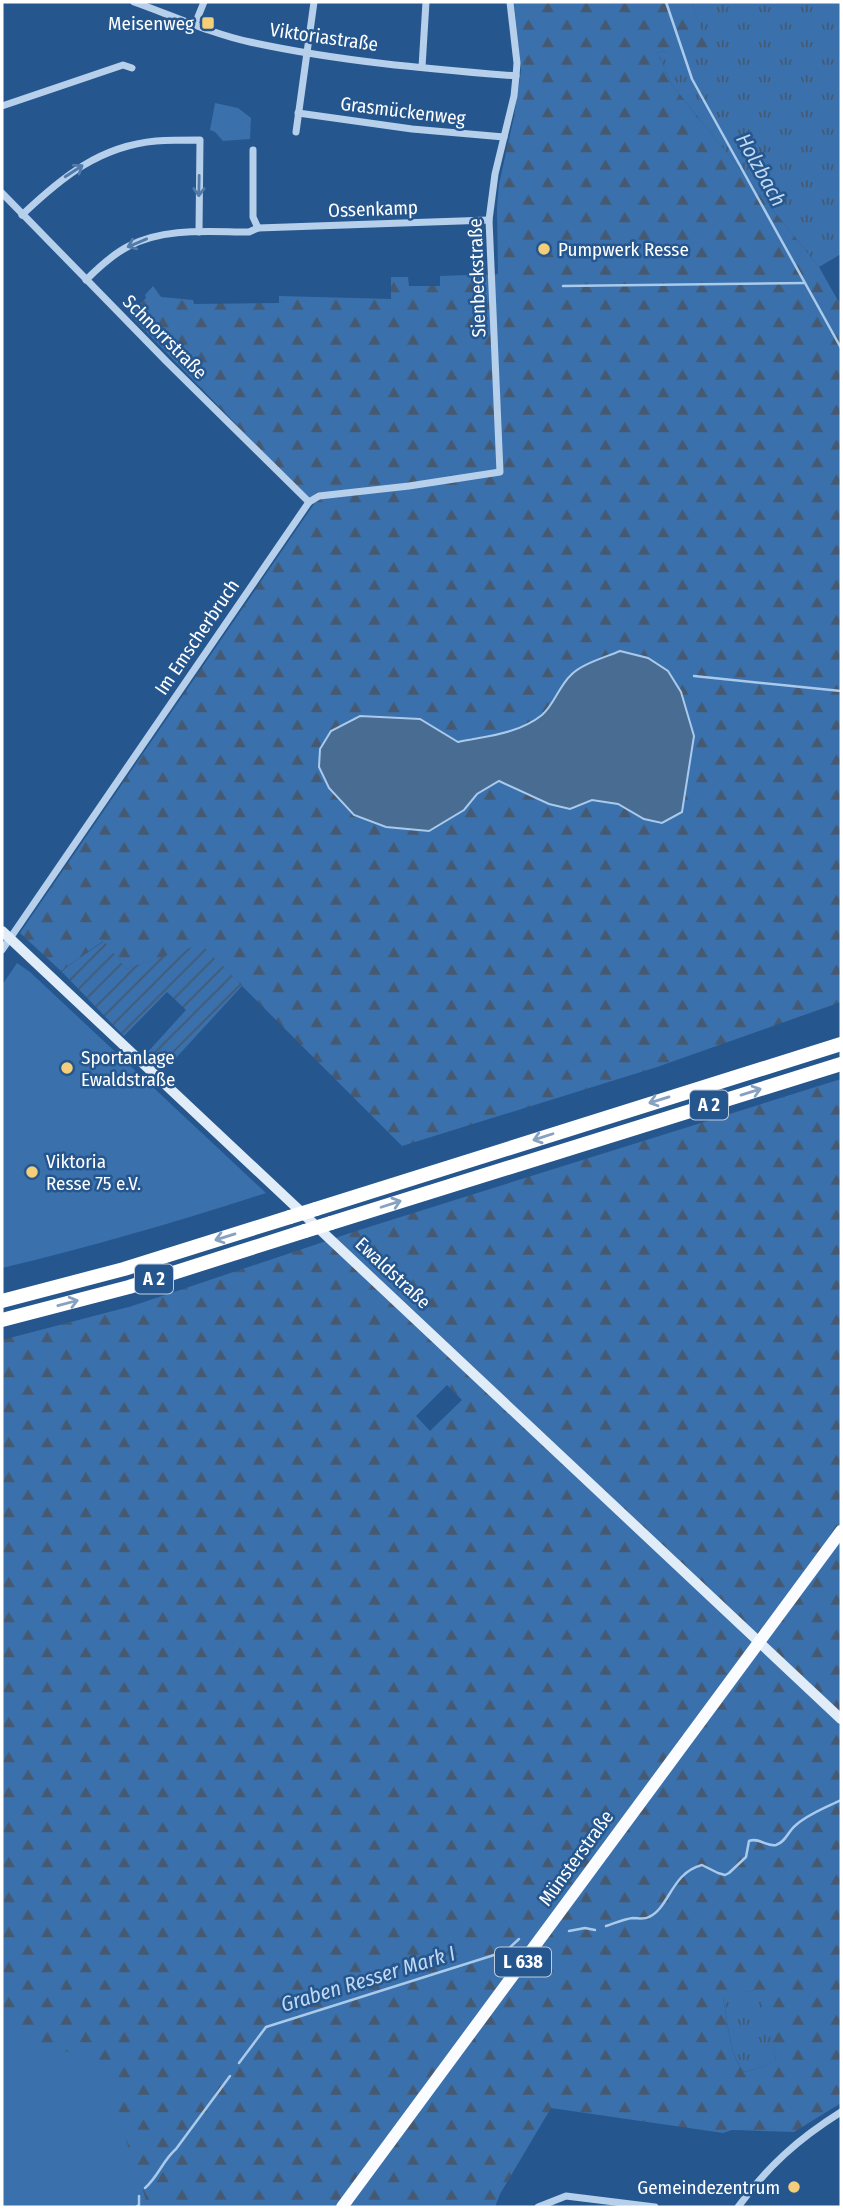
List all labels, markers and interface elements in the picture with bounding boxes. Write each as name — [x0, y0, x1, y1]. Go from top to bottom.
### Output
place label: Meisenweg — [108, 12, 194, 35]
marker: Meisenweg — [200, 15, 216, 31]
street label: Viktoriastraße — [268, 18, 380, 56]
street label: Grasmückenweg — [339, 92, 467, 130]
water label: Holzbach — [730, 129, 792, 211]
one-way arrow — [64, 163, 83, 178]
one-way arrow — [192, 174, 206, 197]
street label: Ossenkamp — [328, 196, 418, 222]
street label: Sienbeckstraße — [463, 218, 491, 338]
one-way arrow — [127, 237, 148, 250]
place label: Pumpwerk Resse — [558, 238, 689, 261]
marker: Pumpwerk Resse — [536, 241, 552, 257]
street label: Schnorrstraße — [118, 290, 212, 384]
street label: Im Emscherbruch — [150, 575, 244, 699]
place label: Sportanlage Ewaldstraße — [81, 1046, 175, 1091]
marker: Sportanlage Ewaldstraße — [59, 1060, 75, 1076]
one-way arrow — [739, 1085, 761, 1097]
road number: A 2 — [690, 1090, 728, 1120]
one-way arrow — [649, 1095, 671, 1108]
one-way arrow — [532, 1131, 554, 1144]
place label: Viktoria Resse 75 e.V. — [46, 1150, 141, 1195]
marker: Viktoria Resse 75 e.V. — [24, 1164, 40, 1180]
one-way arrow — [379, 1197, 401, 1210]
one-way arrow — [214, 1232, 236, 1245]
street label: Ewaldstraße — [351, 1232, 435, 1314]
road number: A 2 — [135, 1264, 173, 1294]
one-way arrow — [57, 1296, 79, 1309]
street label: Münsterstraße — [534, 1806, 618, 1910]
water label: Graben Resser Mark I — [278, 1940, 458, 2018]
road number: L 638 — [495, 1948, 551, 1976]
place label: Gemeindezentrum — [637, 2176, 780, 2199]
marker: Gemeindezentrum — [786, 2179, 802, 2195]

